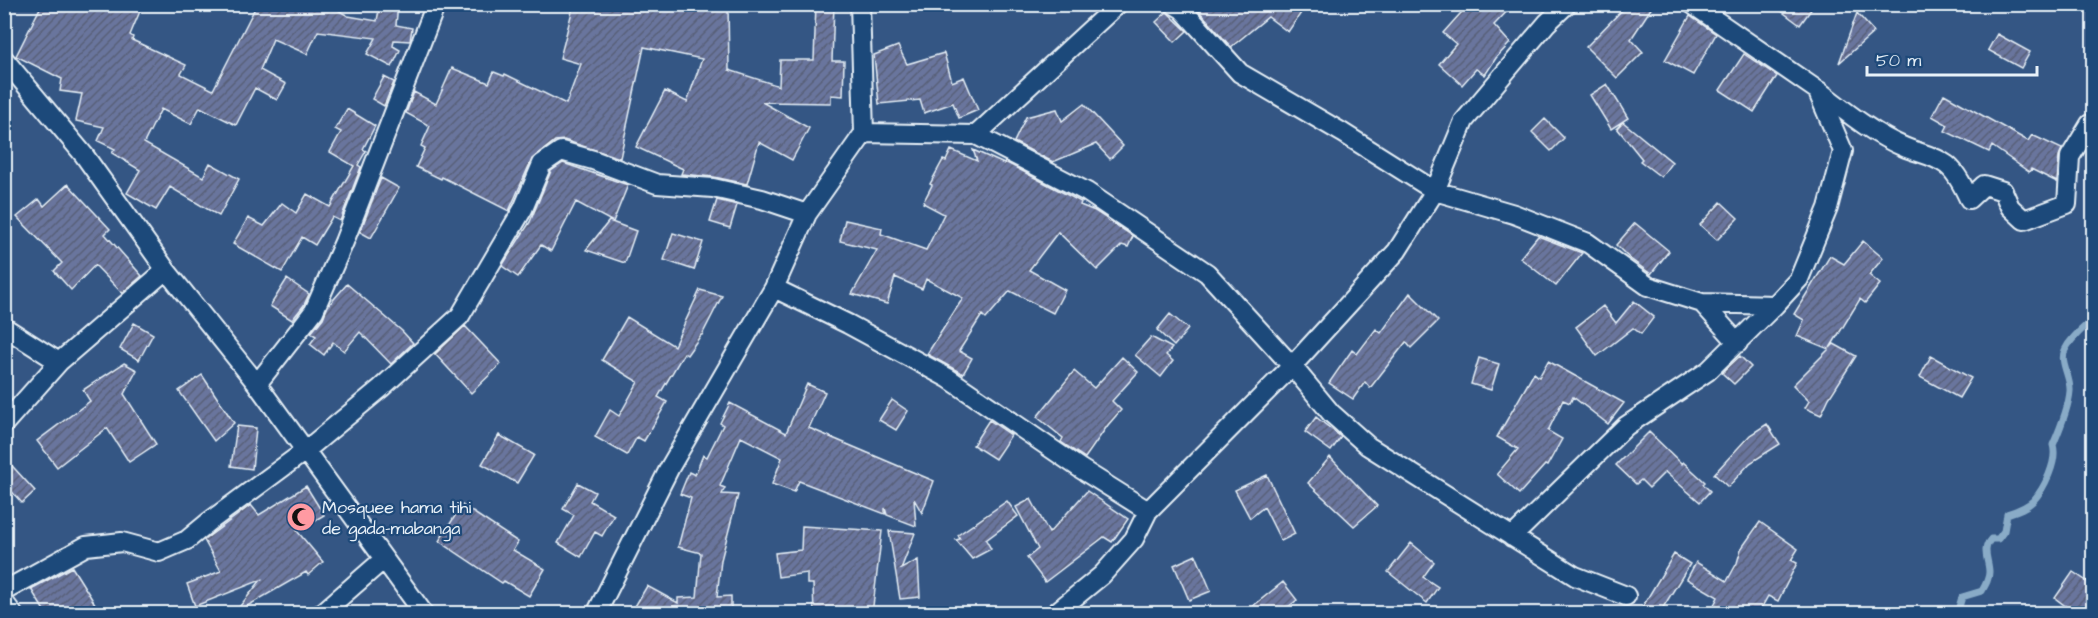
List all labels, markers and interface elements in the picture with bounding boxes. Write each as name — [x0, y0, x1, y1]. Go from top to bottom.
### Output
scale bar — [1867, 39, 2036, 77]
text: 50 m — [1876, 48, 1921, 73]
place label: Mosquee hama tihi de gada-mabanga — [322, 495, 471, 542]
mosque icon: Mosquee hama tihi de gada-mabanga — [285, 501, 317, 533]

